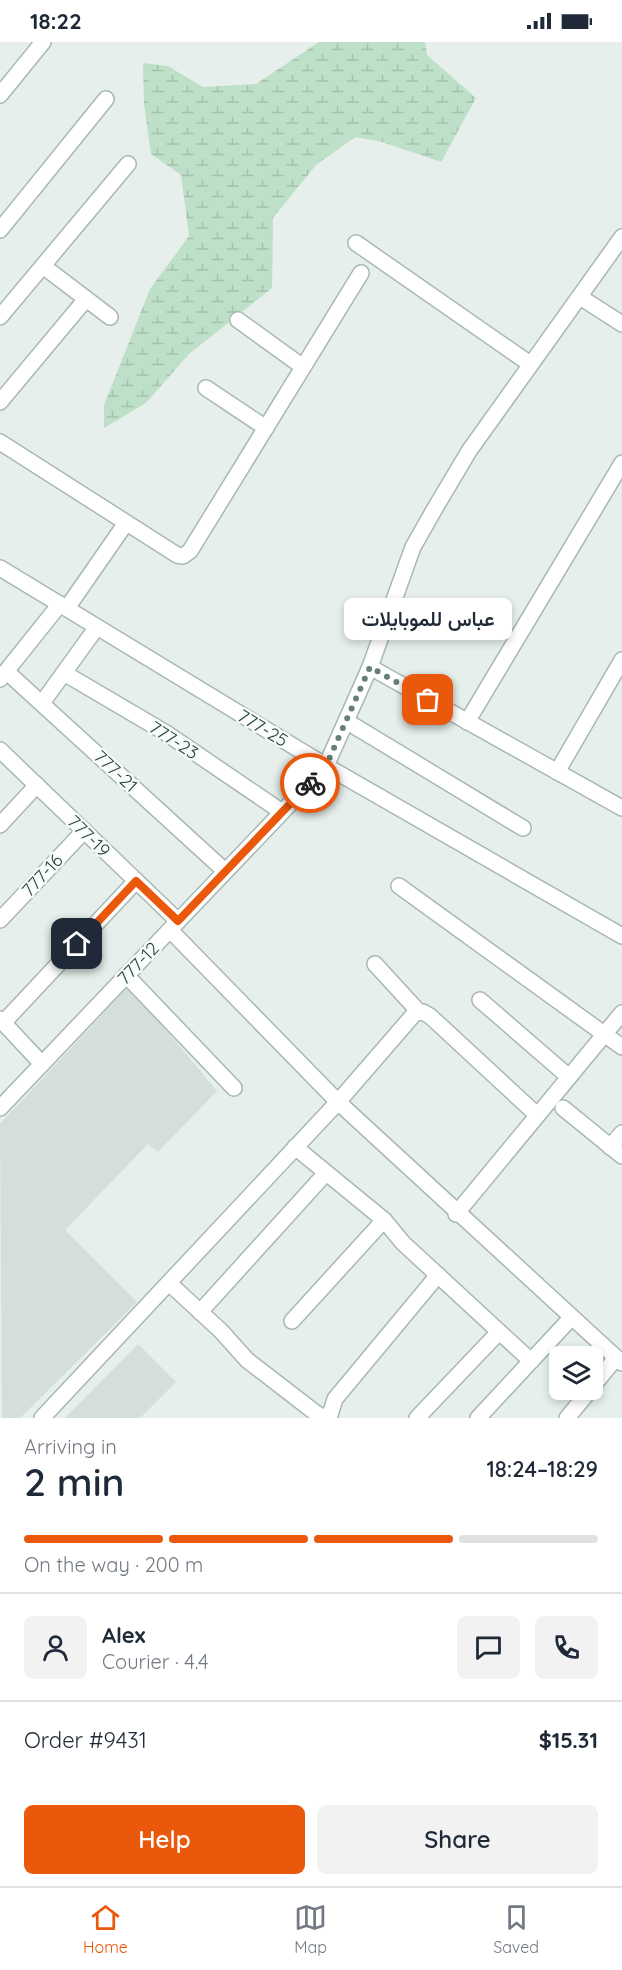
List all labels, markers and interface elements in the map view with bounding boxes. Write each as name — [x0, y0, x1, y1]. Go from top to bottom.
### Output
text: 18:22 — [30, 7, 82, 35]
callout: عباس للموبايلات — [344, 598, 512, 640]
text: عباس للموبايلات — [361, 606, 495, 631]
pin — [402, 674, 453, 725]
icon: bag — [411, 683, 444, 716]
street label: 777-25 — [234, 704, 292, 752]
street label: 777-23 — [145, 716, 203, 764]
street label: 777-21 — [89, 745, 143, 797]
courier — [280, 753, 340, 813]
icon: bike — [294, 767, 327, 800]
street label: 777-19 — [63, 810, 115, 862]
street label: 777-16 — [16, 849, 68, 901]
pin — [51, 918, 102, 969]
icon: home — [60, 927, 93, 960]
street label: 777-12 — [112, 937, 164, 989]
map controls — [549, 1346, 603, 1400]
button: layers — [549, 1346, 603, 1400]
text: Arriving in — [24, 1434, 117, 1459]
text: 18:24–18:29 — [486, 1455, 598, 1483]
text: 2 min — [24, 1457, 125, 1506]
text: On the way · 200 m — [24, 1552, 203, 1577]
button: person — [24, 1616, 87, 1679]
button: chat — [457, 1616, 520, 1679]
button: phone — [535, 1616, 598, 1679]
text: Alex — [102, 1621, 145, 1649]
text: Courier · 4.4 — [102, 1649, 208, 1674]
text: Order #9431 — [24, 1726, 147, 1754]
text: $15.31 — [539, 1726, 598, 1754]
button: Help — [24, 1805, 305, 1874]
button: Share — [317, 1805, 598, 1874]
tab: Home — [83, 1901, 128, 1957]
tab: Map — [294, 1901, 327, 1957]
tab: Saved — [493, 1901, 539, 1957]

